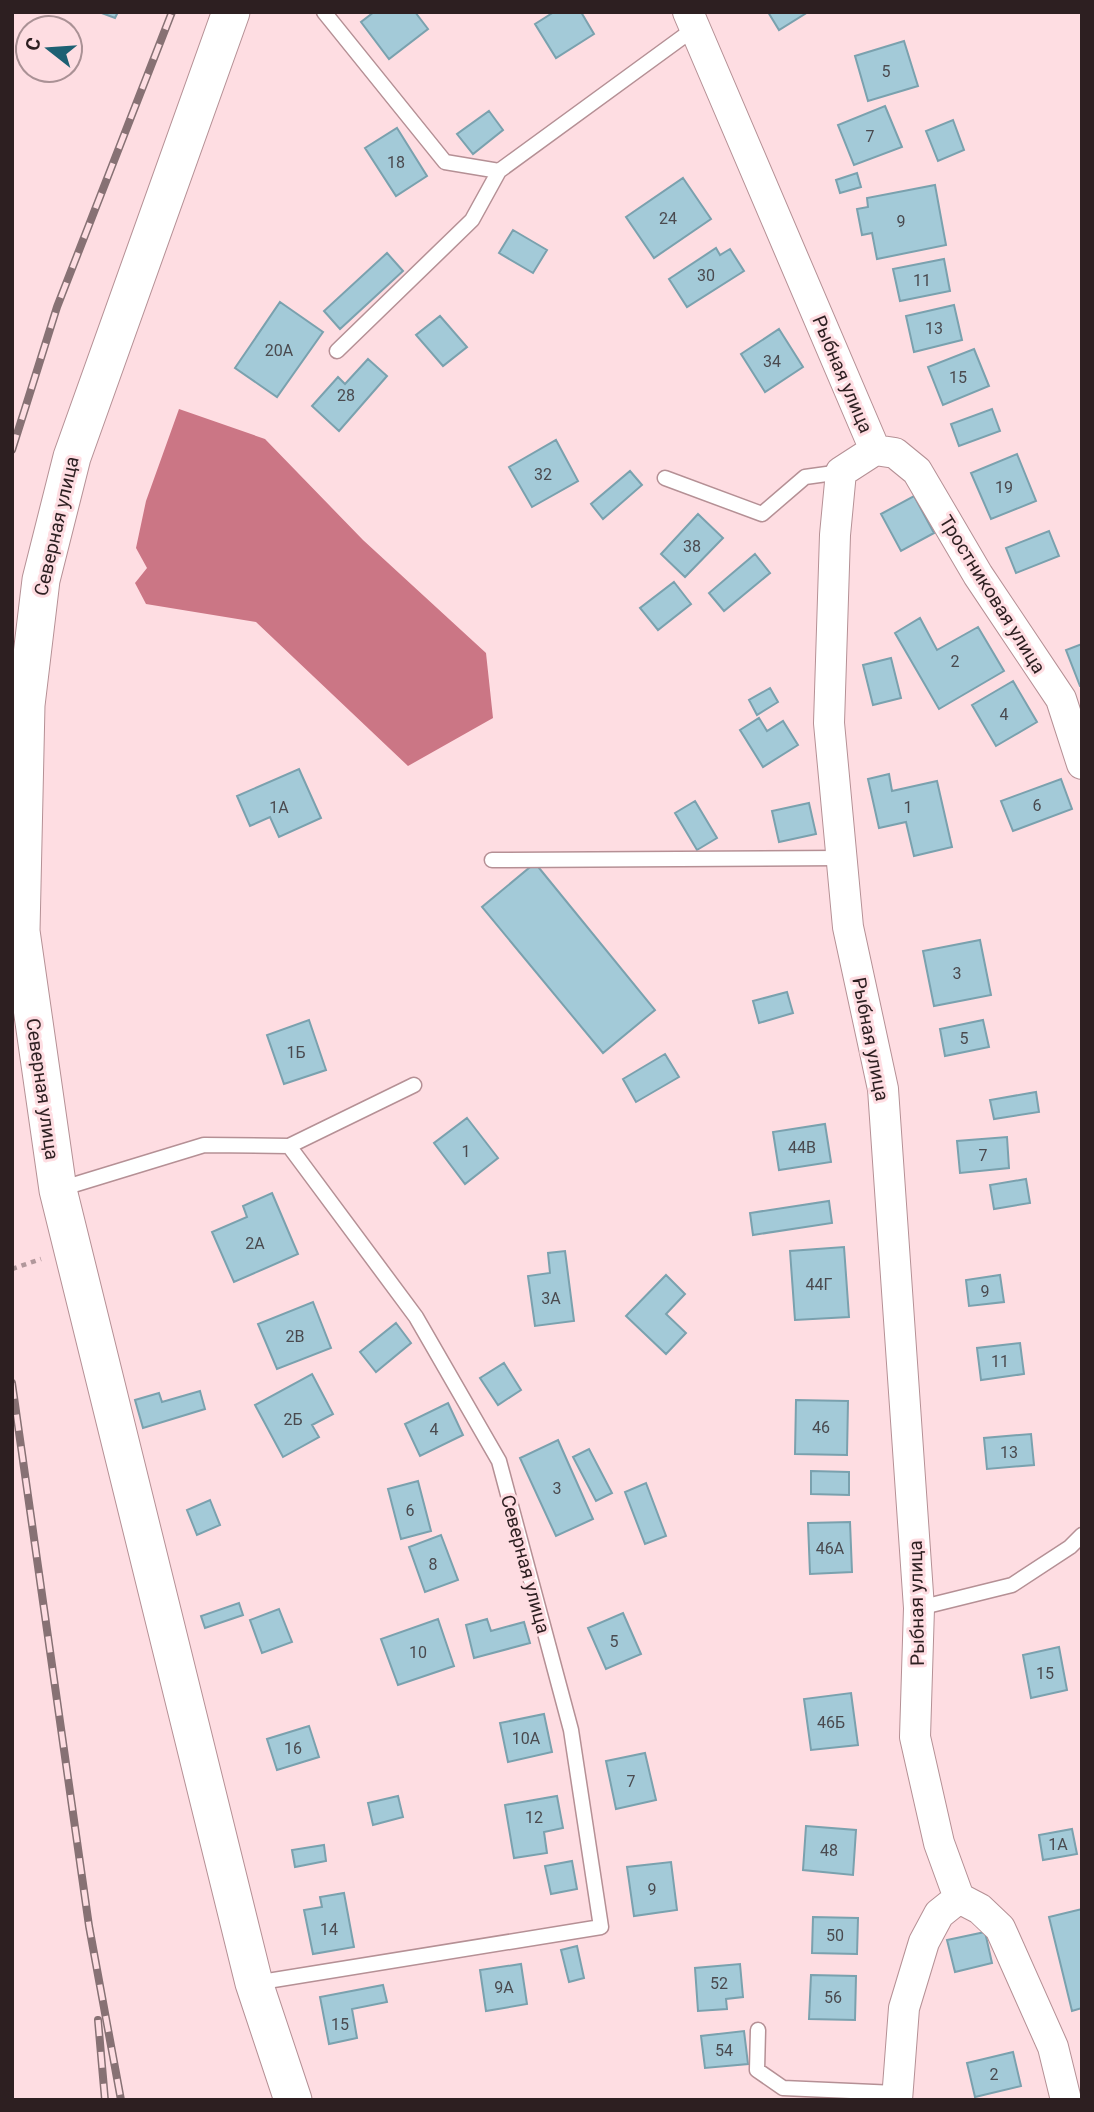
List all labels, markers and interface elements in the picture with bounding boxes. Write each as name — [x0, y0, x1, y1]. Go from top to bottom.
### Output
north arrow — [14, 14, 84, 84]
text: С — [20, 35, 46, 53]
house number: 5 — [882, 62, 891, 81]
house number: 7 — [866, 127, 875, 146]
house number: 18 — [387, 153, 405, 172]
house number: 24 — [659, 209, 677, 228]
house number: 9 — [897, 212, 906, 231]
house number: 30 — [697, 266, 715, 285]
house number: 11 — [913, 271, 931, 290]
street label: Рыбная улица — [807, 312, 878, 437]
house number: 13 — [925, 319, 943, 338]
house number: 20А — [265, 341, 294, 360]
house number: 34 — [763, 352, 781, 371]
house number: 15 — [949, 368, 967, 387]
house number: 28 — [337, 386, 355, 405]
street label: Северная улица — [29, 454, 84, 598]
house number: 32 — [534, 465, 552, 484]
house number: 19 — [995, 478, 1013, 497]
street label: Тростниковая улица — [935, 511, 1051, 678]
house number: 38 — [683, 537, 701, 556]
house number: 2 — [951, 652, 960, 671]
house number: 4 — [1000, 705, 1009, 724]
house number: 6 — [1033, 796, 1042, 815]
house number: 1А — [269, 798, 289, 817]
house number: 1 — [904, 798, 913, 817]
house number: 3 — [953, 964, 962, 983]
street label: Рыбная улица — [847, 975, 894, 1103]
street label: Северная улица — [21, 1017, 64, 1161]
house number: 5 — [960, 1029, 969, 1048]
house number: 1Б — [286, 1043, 306, 1062]
house number: 44В — [788, 1138, 816, 1157]
house number: 1 — [462, 1142, 471, 1161]
house number: 7 — [979, 1146, 988, 1165]
house number: 2А — [245, 1234, 265, 1253]
house number: 44Г — [806, 1275, 833, 1294]
house number: 9 — [981, 1282, 990, 1301]
house number: 3А — [541, 1289, 561, 1308]
house number: 2В — [286, 1327, 305, 1346]
house number: 11 — [991, 1352, 1009, 1371]
house number: 2Б — [283, 1410, 303, 1429]
house number: 46 — [812, 1418, 830, 1437]
house number: 4 — [430, 1420, 439, 1439]
house number: 13 — [1000, 1443, 1018, 1462]
house number: 3 — [553, 1479, 562, 1498]
street label: Северная улица — [496, 1492, 555, 1636]
house number: 6 — [406, 1501, 415, 1520]
house number: 46А — [816, 1539, 845, 1558]
street label: Рыбная улица — [904, 1540, 929, 1666]
house number: 8 — [429, 1555, 438, 1574]
house number: 5 — [610, 1632, 619, 1651]
house number: 10 — [409, 1643, 427, 1662]
house number: 15 — [1036, 1664, 1054, 1683]
house number: 46Б — [817, 1713, 845, 1732]
house number: 10А — [512, 1729, 541, 1748]
house number: 16 — [284, 1739, 302, 1758]
house number: 7 — [627, 1772, 636, 1791]
house number: 12 — [525, 1808, 543, 1827]
house number: 1А — [1048, 1835, 1068, 1854]
house number: 48 — [820, 1841, 838, 1860]
house number: 9 — [648, 1880, 657, 1899]
house number: 14 — [320, 1920, 338, 1939]
house number: 50 — [826, 1926, 844, 1945]
house number: 52 — [710, 1974, 728, 1993]
house number: 9А — [494, 1978, 514, 1997]
house number: 56 — [824, 1988, 842, 2007]
house number: 15 — [331, 2015, 349, 2034]
house number: 54 — [715, 2041, 733, 2060]
house number: 2 — [990, 2065, 999, 2084]

